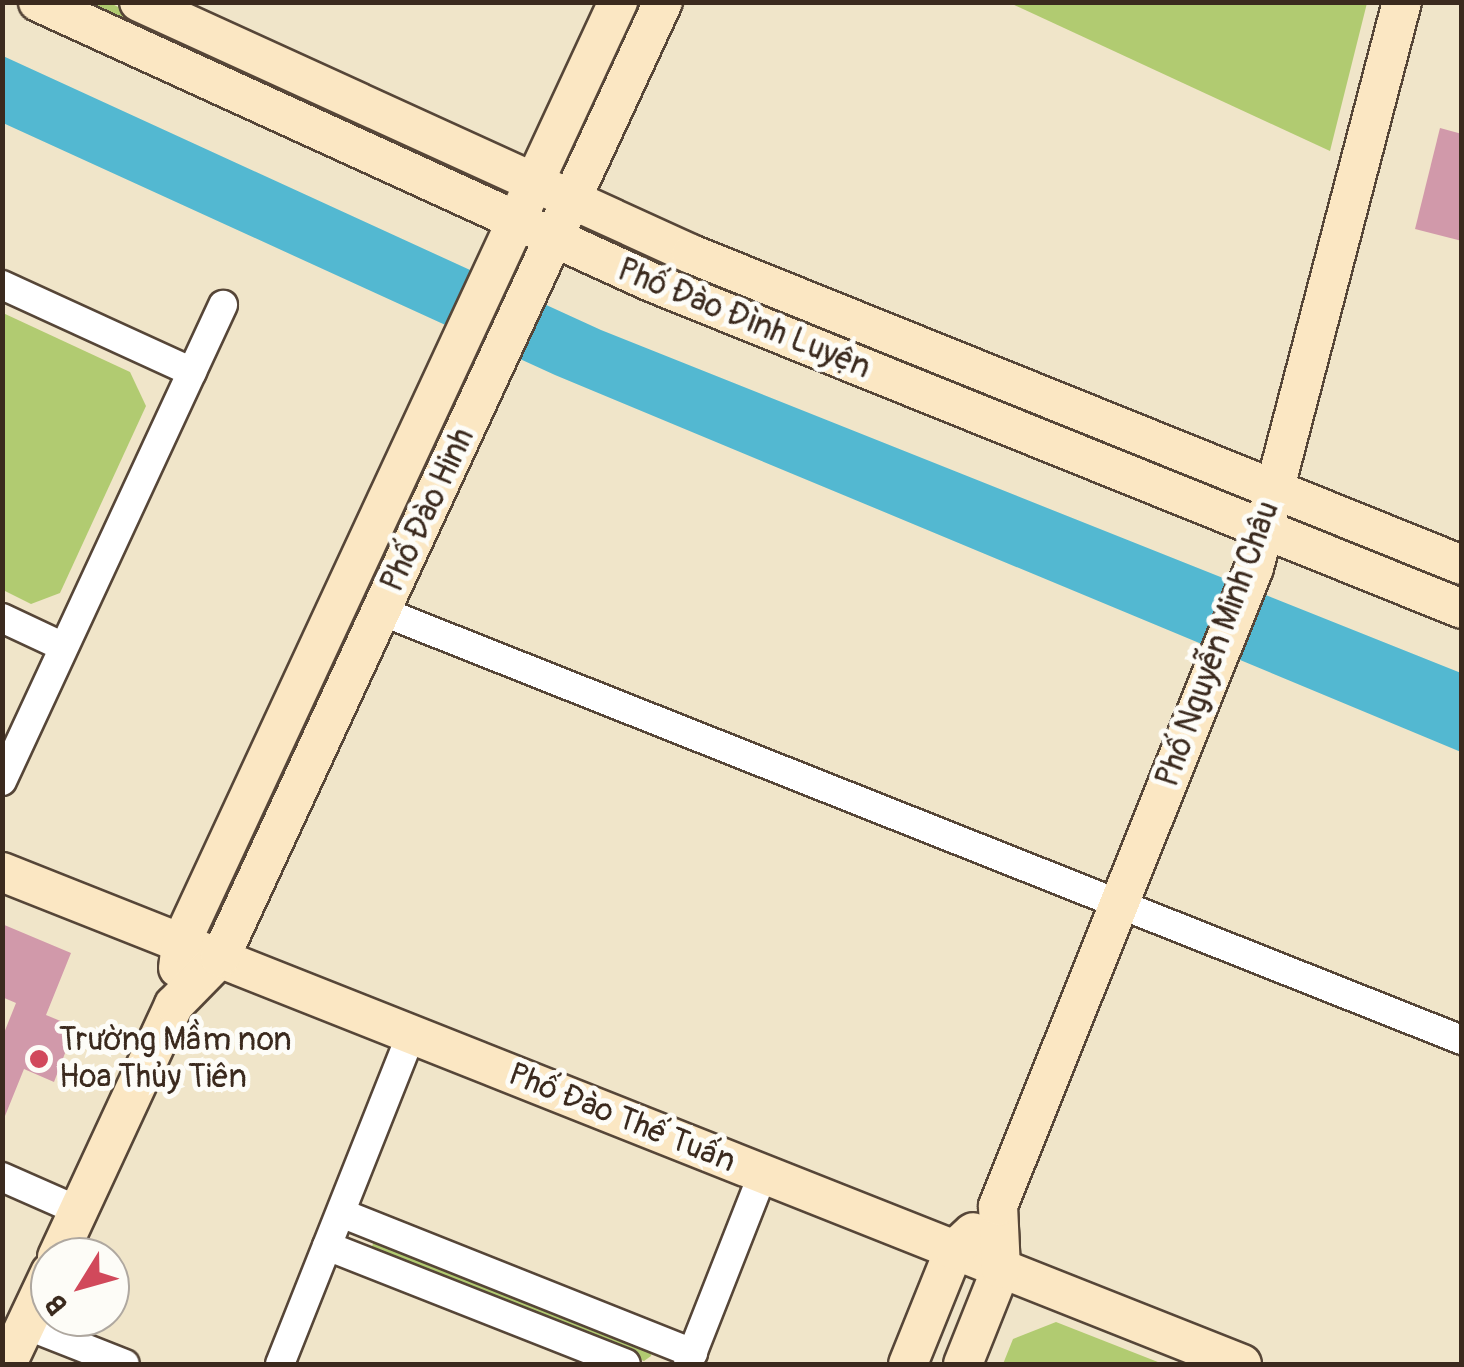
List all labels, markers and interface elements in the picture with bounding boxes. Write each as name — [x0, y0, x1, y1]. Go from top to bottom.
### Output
street label: Phố Đào Đình Luyện — [612, 251, 876, 387]
street label: Phố Đào Hinh — [373, 422, 483, 598]
street label: Phố Nguyễn Minh Châu — [1149, 496, 1287, 792]
place label: Trường Mầm non Hoa Thủy Tiên — [59, 1022, 292, 1097]
marker: Trường Mầm non Hoa Thủy Tiên — [28, 1048, 50, 1070]
street label: Phố Đào Thế Tuấn — [503, 1055, 741, 1181]
north arrow — [30, 1237, 130, 1337]
text: B — [38, 1287, 76, 1321]

